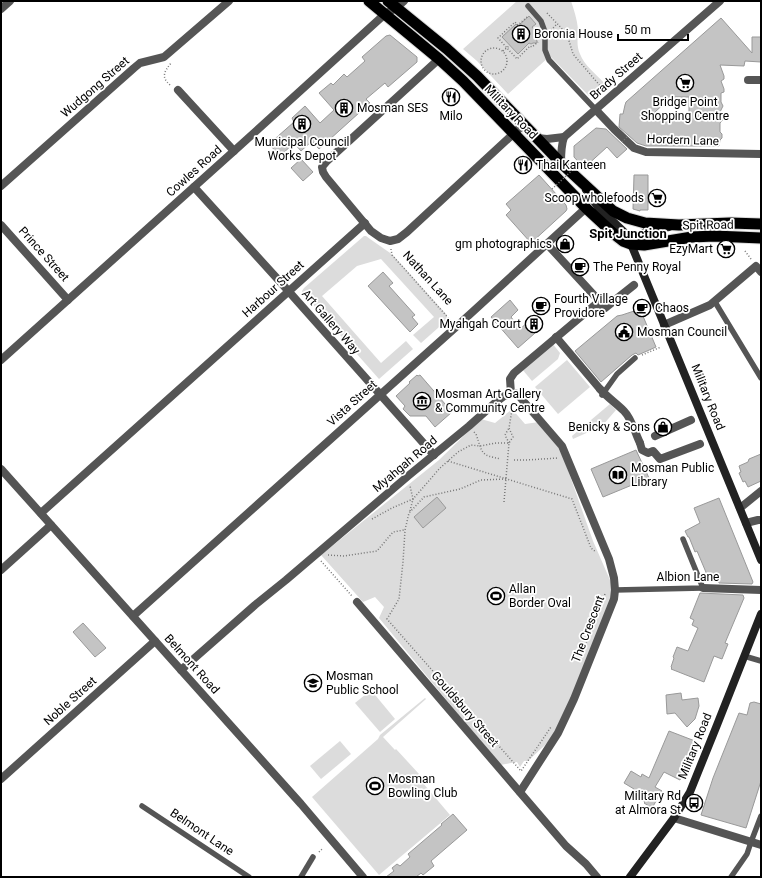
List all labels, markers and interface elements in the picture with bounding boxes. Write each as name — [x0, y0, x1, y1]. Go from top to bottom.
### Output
scale bar — [618, 16, 688, 42]
text: 50 m — [624, 23, 651, 37]
building icon: Boronia House — [511, 24, 531, 44]
place label: Boronia House — [534, 27, 613, 41]
street label: Brady Street — [587, 49, 645, 103]
street label: Wudgong Street — [58, 54, 132, 120]
supermarket icon: Bridge Point Shopping Centre — [675, 73, 695, 93]
street label: Military Road — [482, 82, 540, 142]
restaurant icon: Milo — [441, 87, 461, 107]
place label: Bridge Point Shopping Centre — [641, 95, 729, 123]
building icon: Mosman SES — [334, 98, 354, 118]
place label: Mosman SES — [357, 101, 428, 115]
place label: Milo — [439, 109, 463, 123]
building icon: Municipal Council Works Depot — [292, 114, 312, 134]
street label: Hordern Lane — [647, 132, 719, 148]
place label: Municipal Council Works Depot — [254, 135, 350, 163]
street label: Cowles Road — [163, 142, 225, 200]
restaurant icon: Thai Kanteen — [513, 155, 533, 175]
place label: Thai Kanteen — [536, 158, 606, 172]
supermarket icon: Scoop wholefoods — [647, 188, 667, 208]
place label: Scoop wholefoods — [545, 191, 644, 205]
street label: Spit Road — [682, 218, 734, 232]
street label: Prince Street — [16, 224, 72, 284]
district label: Spit Junction — [589, 226, 667, 241]
shop icon: gm photographics — [555, 234, 575, 254]
place label: gm photographics — [455, 237, 552, 251]
supermarket icon: EzyMart — [716, 239, 736, 259]
place label: EzyMart — [669, 242, 713, 256]
street label: Nathan Lane — [400, 248, 456, 308]
cafe icon: The Penny Royal — [570, 257, 590, 277]
street label: Harbour Street — [239, 258, 307, 320]
place label: The Penny Royal — [593, 260, 681, 274]
street label: Art Gallery Way — [299, 287, 363, 358]
place label: Fourth Village Providore — [554, 292, 628, 320]
cafe icon: Fourth Village Providore — [531, 296, 551, 316]
cafe icon: Chaos — [632, 298, 652, 318]
place label: Chaos — [655, 301, 689, 315]
building icon: Myahgah Court — [524, 314, 544, 334]
place label: Myahgah Court — [439, 317, 521, 331]
public building icon: Mosman Council — [614, 322, 634, 342]
place label: Mosman Council — [637, 325, 727, 339]
street label: Military Road — [688, 362, 728, 432]
street label: Vista Street — [324, 377, 380, 429]
place label: Mosman Art Gallery & Community Centre — [435, 387, 545, 415]
museum icon: Mosman Art Gallery & Community Centre — [412, 391, 432, 411]
shop icon: Benicky & Sons — [653, 417, 673, 437]
place label: Benicky & Sons — [568, 420, 650, 434]
street label: Myahgah Road — [370, 433, 440, 495]
place label: Mosman Public Library — [631, 461, 714, 489]
library icon: Mosman Public Library — [608, 465, 628, 485]
street label: Albion Lane — [657, 570, 719, 584]
place label: Allan Border Oval — [509, 582, 571, 610]
sports icon: Allan Border Oval — [486, 586, 506, 606]
street label: The Crescent — [569, 593, 607, 664]
street label: Belmont Road — [162, 631, 222, 697]
street label: Gouldsbury Street — [428, 668, 502, 750]
place label: Mosman Public School — [326, 669, 399, 697]
school or university icon: Mosman Public School — [303, 673, 323, 693]
street label: Noble Street — [41, 674, 99, 728]
street label: Military Road — [675, 711, 715, 781]
place label: Mosman Bowling Club — [388, 772, 458, 800]
sports icon: Mosman Bowling Club — [365, 776, 385, 796]
place label: Military Rd at Almora St — [615, 789, 681, 817]
bus stop icon: Military Rd at Almora St — [684, 793, 704, 813]
street label: Belmont Lane — [168, 806, 236, 858]

